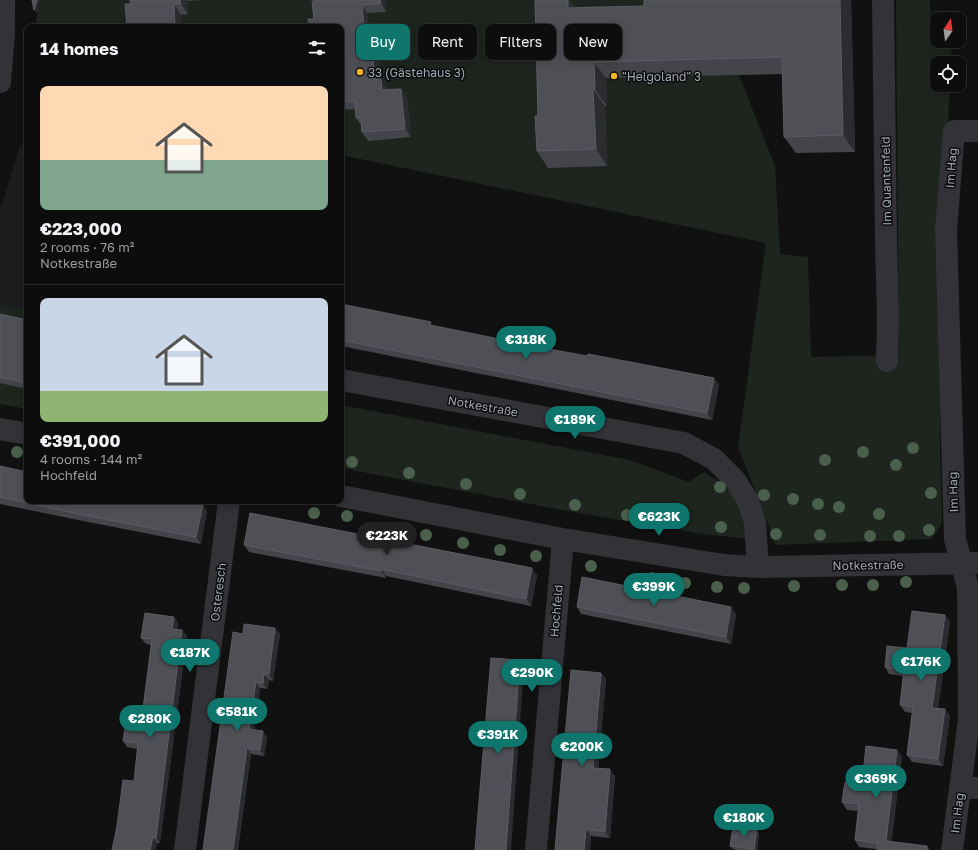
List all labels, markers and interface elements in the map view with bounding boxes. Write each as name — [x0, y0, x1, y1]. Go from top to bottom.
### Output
north arrow — [930, 12, 966, 48]
map controls — [930, 12, 966, 92]
chip: Buy — [356, 24, 410, 60]
chip: Rent — [418, 24, 477, 60]
chip: Filters — [485, 24, 556, 60]
chip: New — [564, 24, 622, 60]
icon: filters — [306, 37, 328, 59]
text: 14 homes — [40, 38, 119, 59]
button: locate — [930, 56, 966, 92]
place label: 33 (Gästehaus 3) — [368, 65, 465, 80]
marker: 33 (Gästehaus 3) — [355, 67, 365, 77]
place label: "Helgoland" 3 — [622, 69, 701, 84]
marker: "Helgoland" 3 — [609, 71, 619, 81]
icon: home — [148, 112, 220, 184]
street label: Im Quantenfeld — [878, 136, 894, 226]
street label: Im Hag — [942, 147, 960, 189]
text: €223,000 — [40, 218, 122, 239]
text: 2 rooms · 76 m² — [40, 239, 134, 255]
text: Notkestraße — [40, 255, 117, 271]
icon: home — [148, 324, 220, 396]
pin: €318K — [498, 326, 554, 360]
text: €318K — [505, 331, 547, 347]
street label: Notkestraße — [447, 392, 519, 420]
pin: €189K — [547, 406, 603, 440]
text: €189K — [554, 411, 596, 427]
text: €391,000 — [40, 430, 121, 451]
text: 4 rooms · 144 m² — [40, 451, 142, 467]
text: Hochfeld — [40, 467, 97, 483]
street label: Im Hag — [945, 471, 961, 513]
pin: €623K — [631, 503, 687, 537]
text: €623K — [638, 508, 680, 524]
pin: €223K — [359, 522, 415, 556]
text: €223K — [366, 527, 408, 543]
street label: Notkestraße — [832, 557, 904, 573]
street label: Osteresch — [207, 562, 229, 622]
pin: €399K — [626, 573, 682, 607]
text: €399K — [632, 578, 676, 594]
street label: Hochfeld — [546, 584, 566, 638]
pin: €187K — [162, 639, 218, 673]
text: €187K — [170, 644, 210, 660]
pin: €176K — [893, 648, 949, 682]
text: €176K — [901, 653, 941, 669]
pin: €290K — [504, 659, 560, 693]
text: €290K — [510, 664, 554, 680]
pin: €581K — [209, 698, 265, 732]
text: €581K — [216, 703, 258, 719]
pin: €280K — [122, 705, 178, 739]
text: €280K — [128, 710, 172, 726]
pin: €391K — [470, 721, 526, 755]
text: €391K — [477, 726, 519, 742]
pin: €200K — [554, 733, 610, 767]
text: €200K — [560, 738, 604, 754]
pin: €369K — [848, 765, 904, 799]
text: €369K — [854, 770, 898, 786]
street label: Im Hag — [947, 792, 967, 834]
pin: €180K — [716, 804, 772, 838]
text: €180K — [723, 809, 765, 825]

